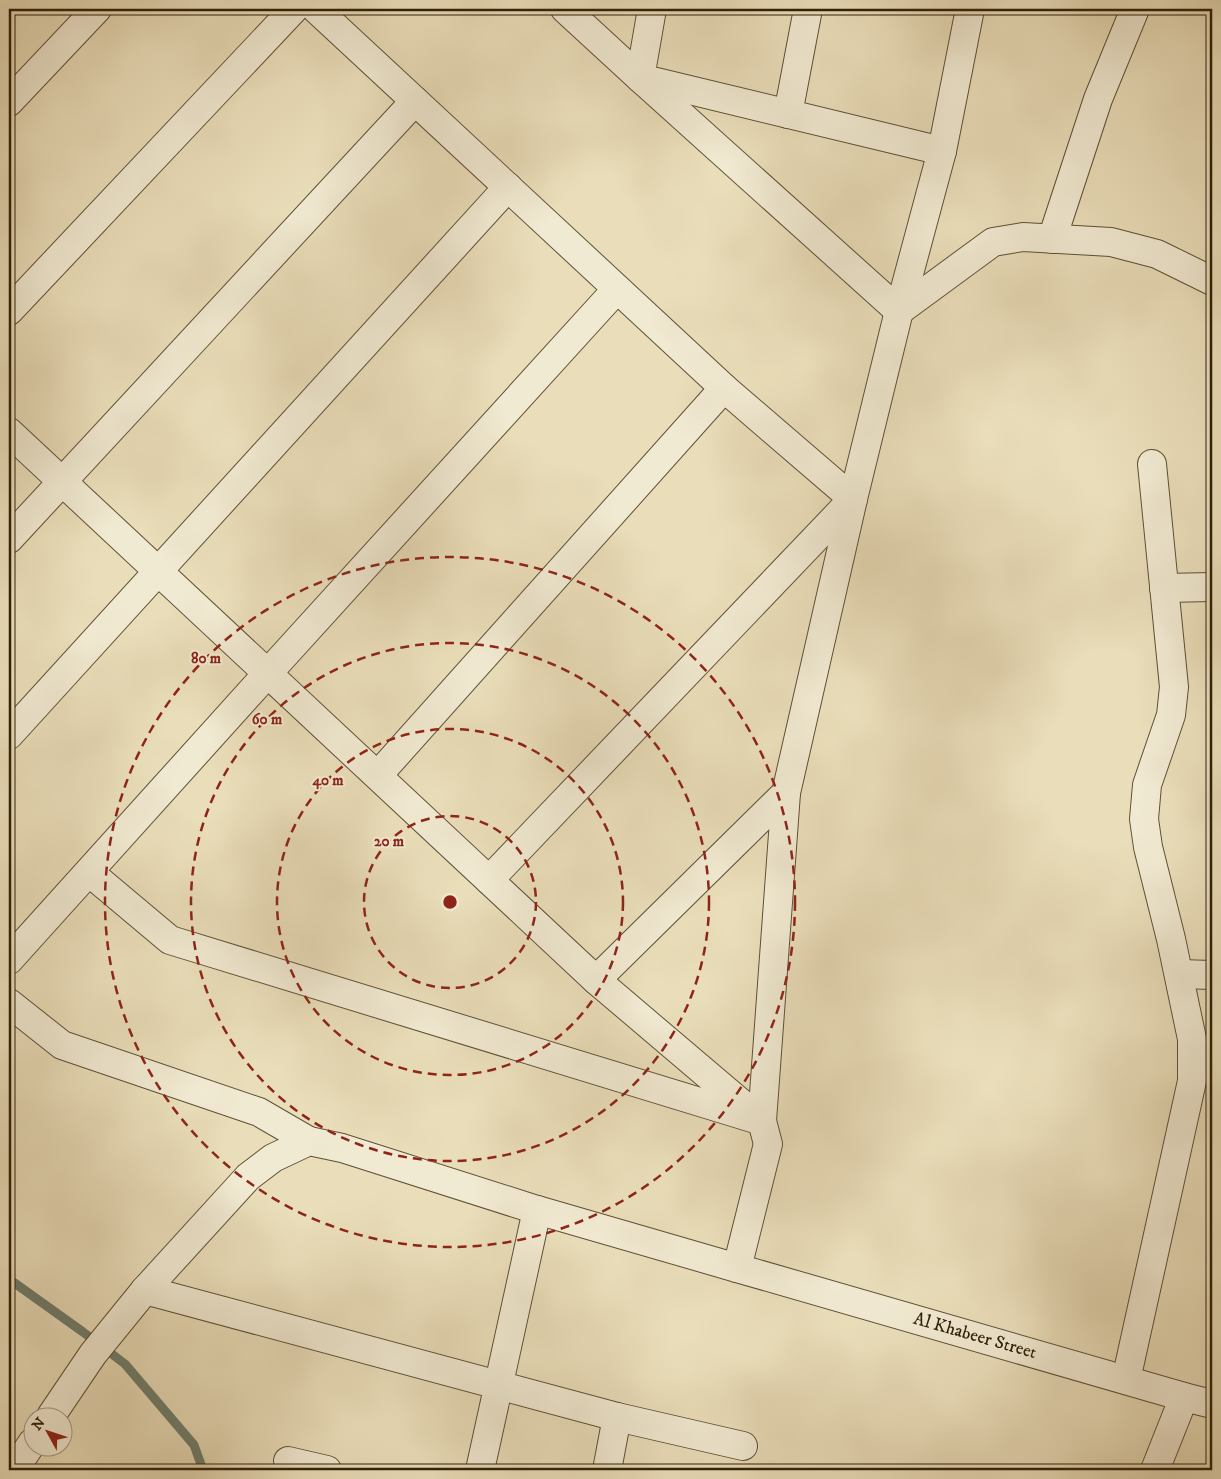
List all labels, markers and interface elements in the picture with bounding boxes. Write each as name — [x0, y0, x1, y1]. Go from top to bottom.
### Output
text: 80 m — [191, 649, 222, 668]
text: 60 m — [252, 710, 283, 729]
text: 40 m — [311, 771, 344, 790]
text: 20 m — [374, 832, 405, 851]
centre of rings — [441, 893, 459, 911]
street label: Al Khabeer Street — [911, 1308, 1039, 1364]
north arrow — [22, 1406, 72, 1456]
text: N — [28, 1414, 50, 1434]

